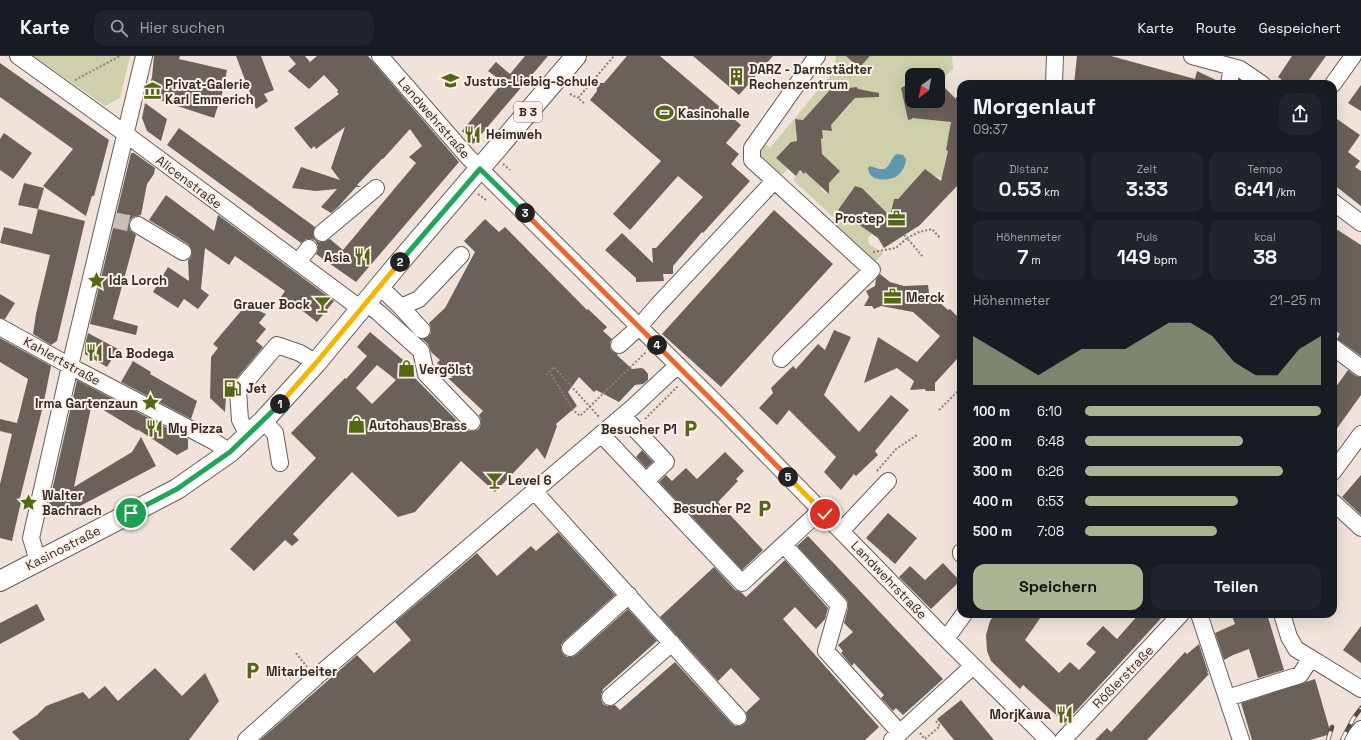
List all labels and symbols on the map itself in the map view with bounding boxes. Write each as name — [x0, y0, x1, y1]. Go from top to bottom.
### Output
place label: DARZ - Darmstädter Rechenzentrum — [749, 61, 872, 93]
building icon: DARZ - Darmstädter Rechenzentrum — [726, 66, 746, 86]
north arrow — [905, 68, 945, 108]
school or university icon: Justus-Liebig-Schule — [441, 71, 461, 91]
place label: Justus-Liebig-Schule — [464, 73, 599, 90]
street label: Landwehrstraße — [394, 74, 474, 162]
place label: Privat-Galerie Karl Emmerich — [165, 76, 254, 108]
museum icon: Privat-Galerie Karl Emmerich — [142, 81, 162, 101]
road number: B 3 — [514, 102, 542, 122]
sports icon: Kasinohalle — [655, 103, 675, 123]
place label: Kasinohalle — [678, 105, 750, 122]
restaurant icon: Heimweh — [463, 124, 483, 144]
place label: Heimweh — [486, 126, 542, 143]
street label: Alicenstraße — [152, 152, 226, 212]
pin: 3 — [515, 203, 535, 223]
office icon: Prostep — [887, 208, 907, 228]
place label: Prostep — [835, 210, 884, 227]
restaurant icon: Asia — [353, 247, 373, 267]
place label: Asia — [324, 249, 350, 266]
pin: 2 — [390, 252, 410, 272]
place icon: Ida Lorch — [86, 270, 106, 290]
place label: Ida Lorch — [109, 272, 167, 289]
office icon: Merck — [883, 287, 903, 307]
place label: Merck — [906, 289, 945, 306]
bar icon: Grauer Bock — [313, 294, 333, 314]
place label: Grauer Bock — [234, 296, 311, 313]
street label: Kahlertstraße — [20, 333, 104, 389]
pin: 4 — [647, 335, 667, 355]
restaurant icon: La Bodega — [85, 343, 105, 363]
place label: La Bodega — [108, 345, 175, 362]
shop icon: Vergölst — [396, 359, 416, 379]
place label: Vergölst — [419, 361, 471, 378]
fuel station icon: Jet — [223, 378, 243, 398]
place label: Jet — [246, 380, 267, 397]
place icon: Irma Gartenzaun — [141, 393, 161, 413]
pin: 1 — [270, 394, 290, 414]
place label: Irma Gartenzaun — [35, 395, 138, 412]
shop icon: Autohaus Brass — [346, 415, 366, 435]
place label: Autohaus Brass — [369, 417, 467, 434]
restaurant icon: My Pizza — [145, 418, 165, 438]
parking icon: Besucher P1 — [680, 419, 700, 439]
place label: My Pizza — [168, 420, 224, 437]
place label: Besucher P1 — [601, 421, 677, 438]
pin: 5 — [778, 467, 798, 487]
bar icon: Level 6 — [485, 470, 505, 490]
place label: Level 6 — [508, 472, 552, 489]
place label: Walter Bachrach — [42, 487, 102, 519]
place icon: Walter Bachrach — [19, 492, 39, 512]
pin — [114, 496, 148, 530]
pin — [808, 497, 842, 531]
parking icon: Besucher P2 — [754, 498, 774, 518]
place label: Besucher P2 — [673, 500, 751, 517]
street label: Kasinostraße — [23, 522, 103, 574]
street label: Landwehrstraße — [847, 537, 931, 623]
street label: Rößlerstraße — [1089, 642, 1157, 712]
parking icon: Mitarbeiter — [243, 661, 263, 681]
place label: Mitarbeiter — [266, 663, 337, 680]
restaurant icon: MorjKawa — [1054, 704, 1074, 724]
place label: MorjKawa — [990, 706, 1051, 723]

